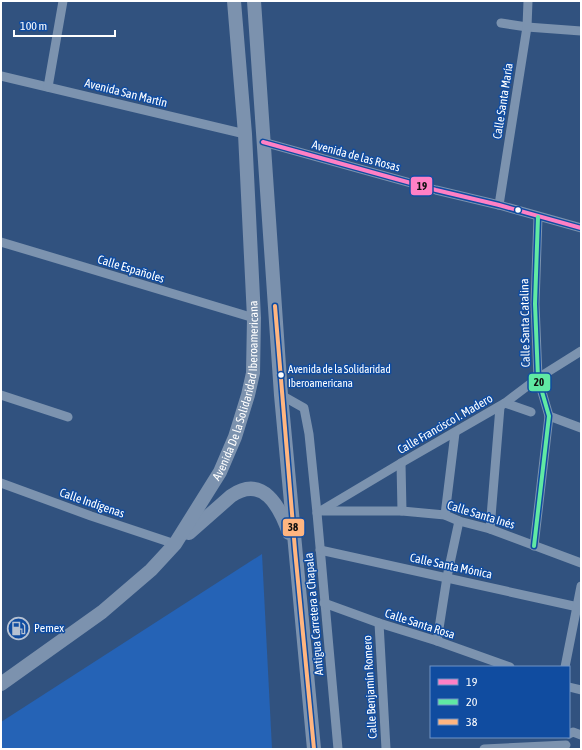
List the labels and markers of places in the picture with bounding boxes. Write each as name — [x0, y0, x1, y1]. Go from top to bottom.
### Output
unlabelled marker — [513, 205, 523, 215]
place label: Avenida de la Solidaridad Iberoamericana — [288, 363, 391, 389]
marker: Avenida de la Solidaridad Iberoamericana — [276, 370, 286, 380]
fuel station icon: Pemex — [5, 615, 31, 641]
place label: Pemex — [34, 621, 64, 635]

